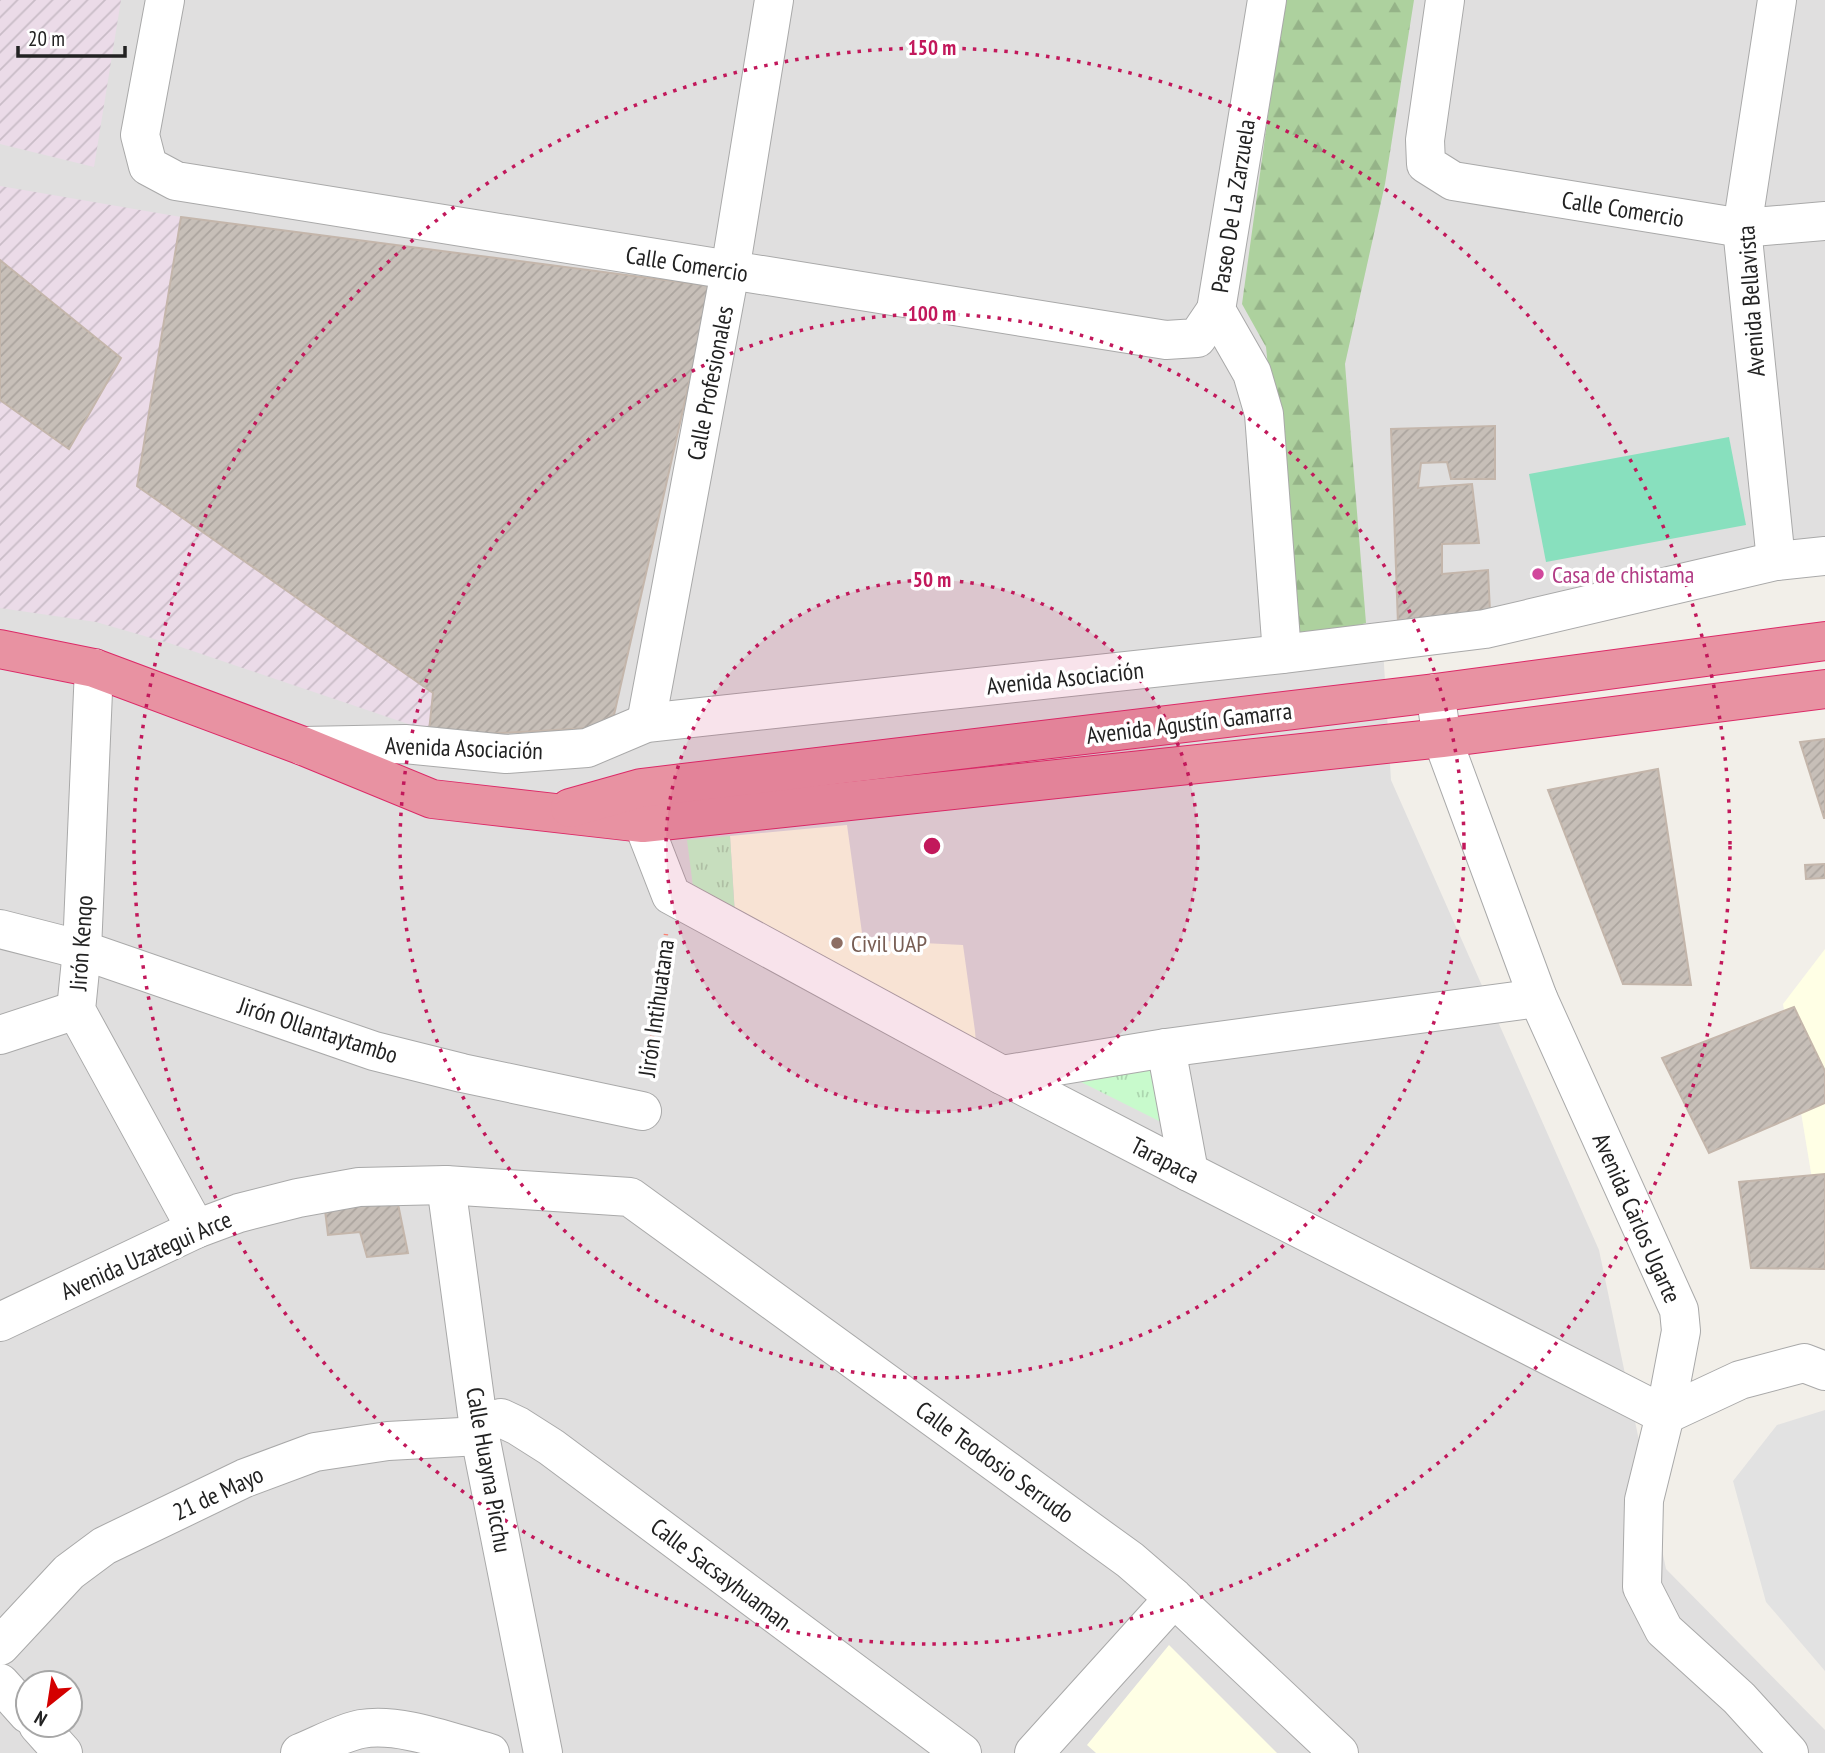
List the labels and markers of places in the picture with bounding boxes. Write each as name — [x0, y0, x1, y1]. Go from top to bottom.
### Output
place label: Casa de chistama — [1552, 559, 1694, 590]
marker: Casa de chistama — [1530, 566, 1546, 582]
centre of rings — [920, 834, 944, 858]
place label: Civil UAP — [851, 928, 927, 959]
marker: Civil UAP — [829, 935, 845, 951]

